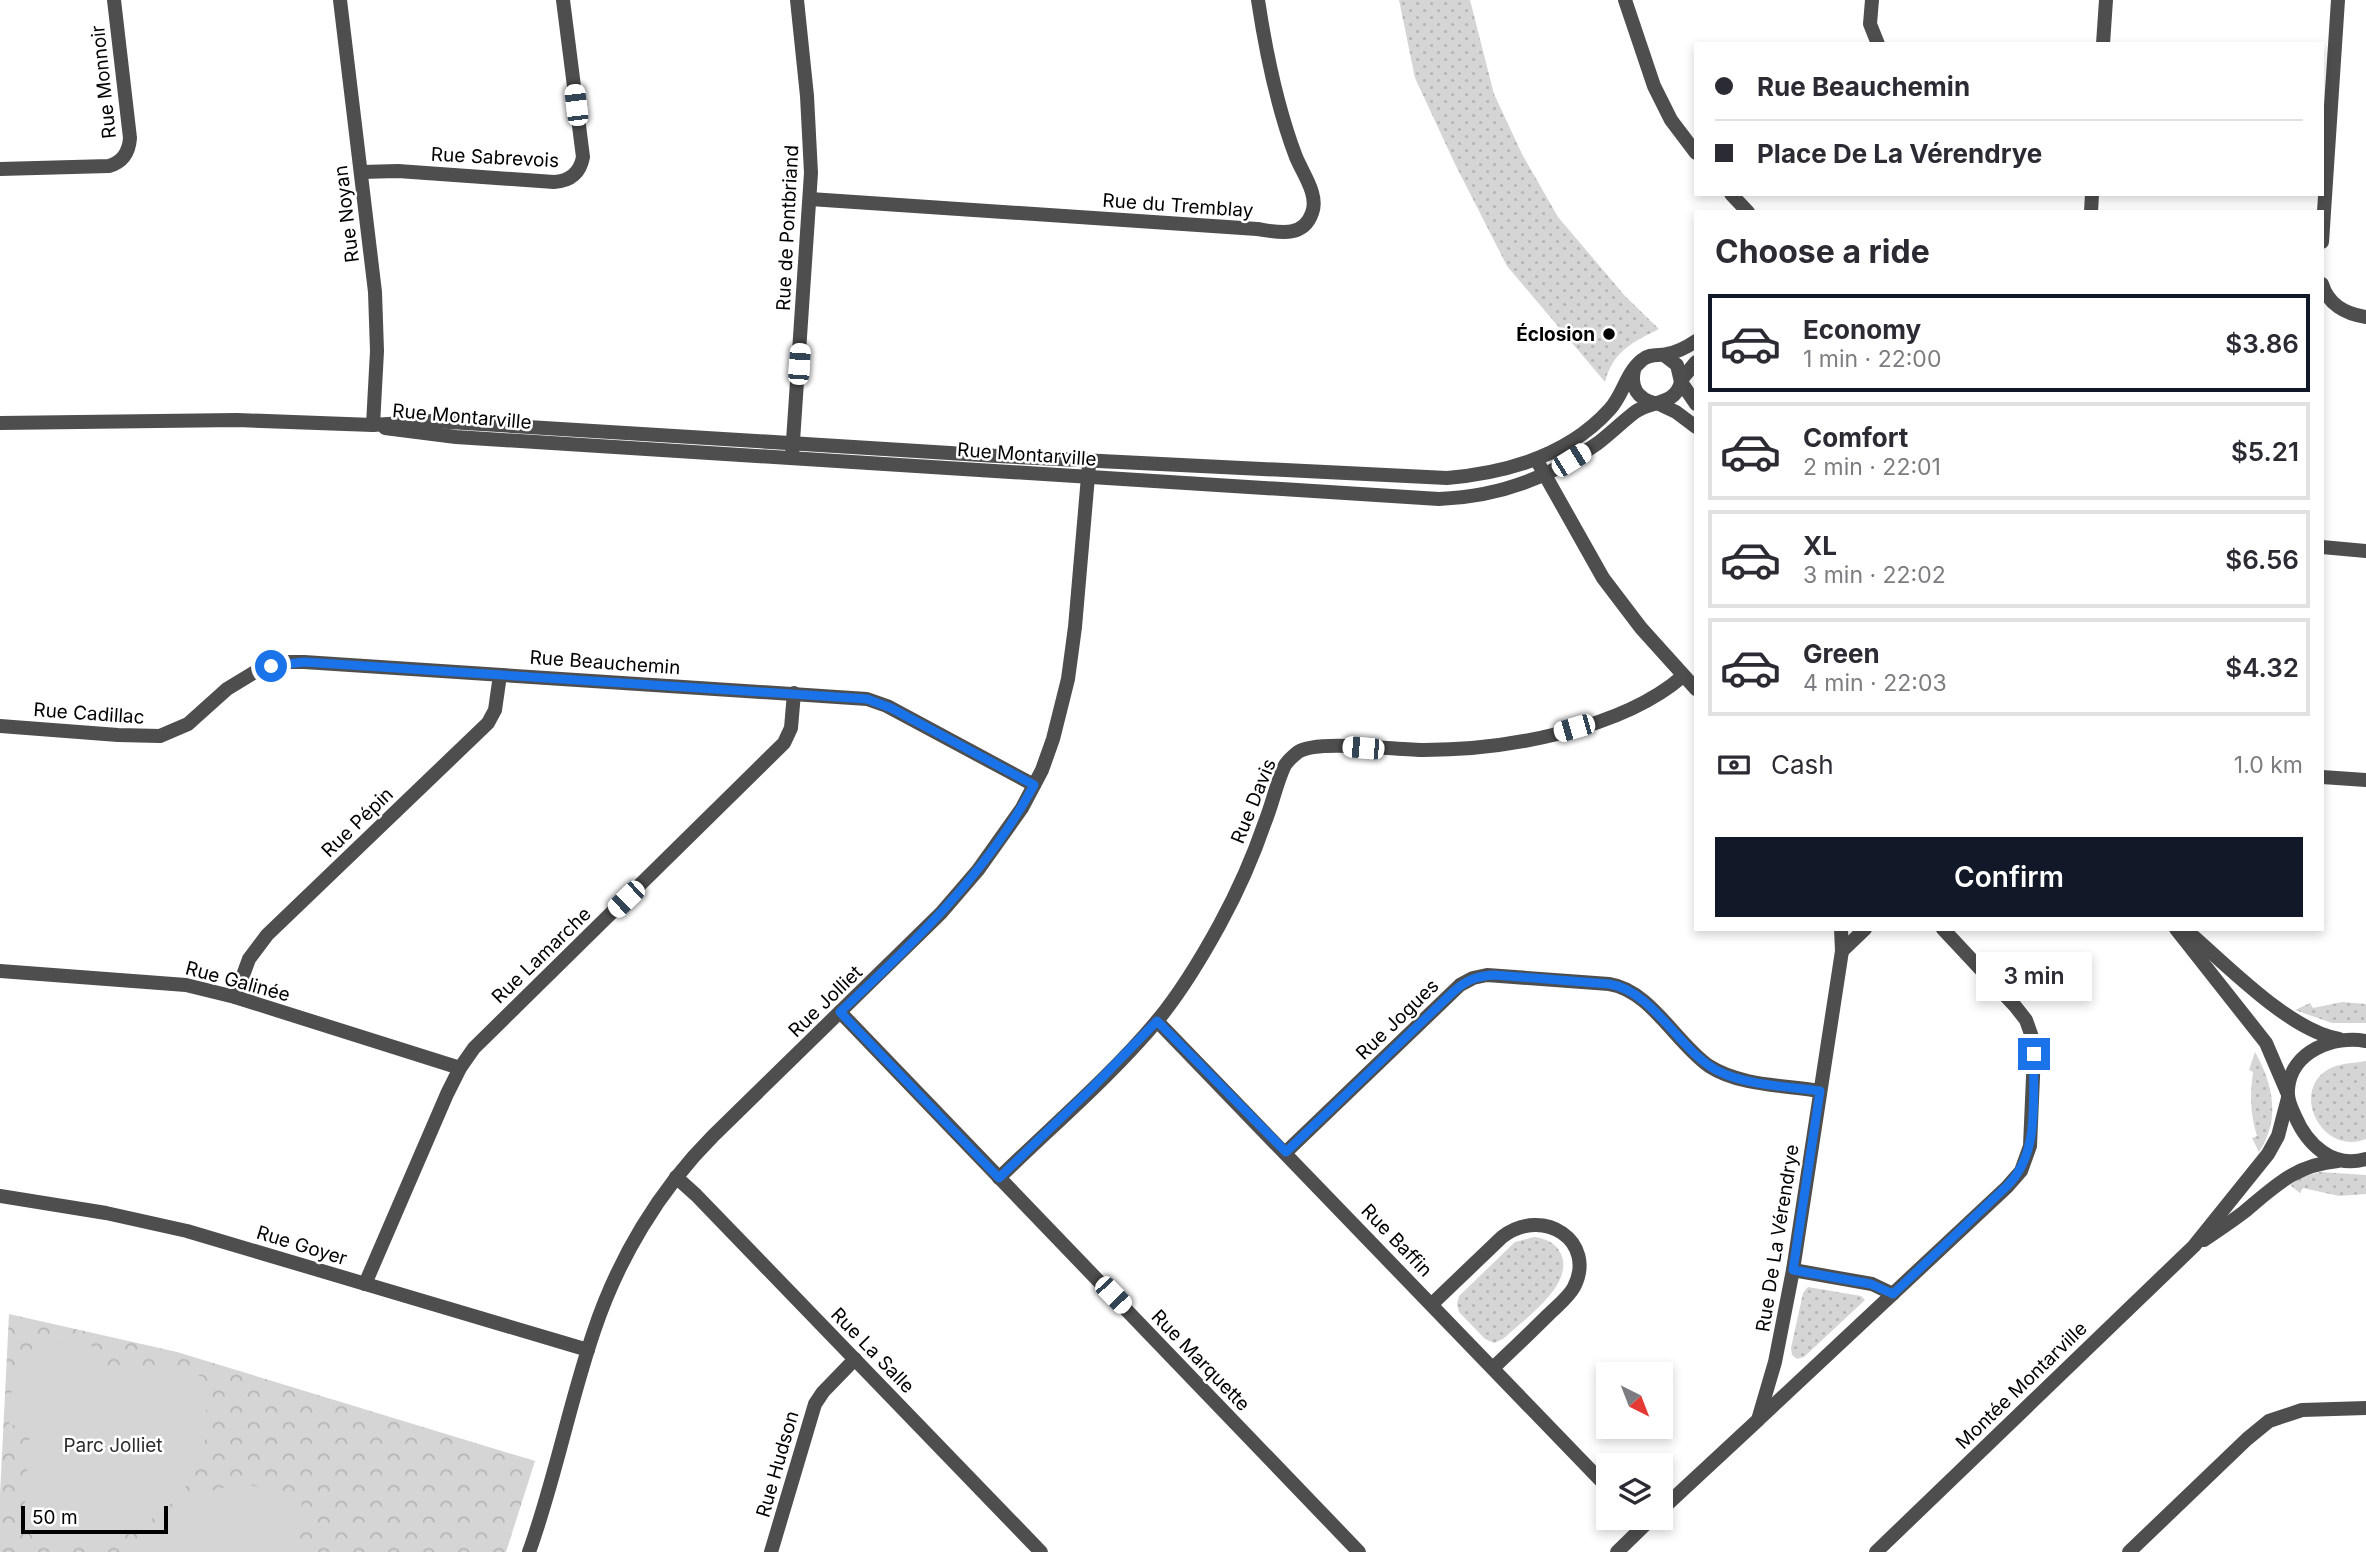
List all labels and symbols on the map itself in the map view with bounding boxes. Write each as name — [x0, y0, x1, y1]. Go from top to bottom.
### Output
street label: Rue Monnoir — [86, 24, 121, 140]
car — [564, 83, 589, 127]
street label: Rue Sabrevois — [430, 143, 560, 172]
street label: Rue de Pontbriand — [772, 145, 803, 312]
street label: Rue Noyan — [329, 164, 364, 264]
street label: Rue du Tremblay — [1102, 189, 1254, 222]
place label: Éclosion — [1516, 323, 1595, 346]
marker: Éclosion — [1601, 326, 1617, 342]
car — [788, 342, 811, 386]
street label: Rue Montarville — [391, 399, 533, 434]
street label: Rue Montarville — [957, 438, 1097, 471]
car — [1548, 440, 1595, 480]
street label: Rue Beauchemin — [529, 646, 681, 679]
route start — [255, 650, 287, 682]
street label: Rue Cadillac — [33, 698, 145, 729]
car — [1551, 712, 1598, 744]
car — [1342, 736, 1385, 760]
street label: Rue Davis — [1226, 755, 1281, 847]
street label: Rue Pépin — [317, 783, 398, 862]
car — [604, 877, 649, 921]
street label: Rue Lamarche — [487, 902, 596, 1008]
callout: 3 min — [1976, 953, 2092, 1002]
street label: Rue Galinée — [183, 956, 293, 1006]
street label: Rue Jolliet — [784, 961, 867, 1042]
street label: Rue Jogues — [1351, 974, 1444, 1064]
route end — [2018, 1038, 2050, 1070]
street label: Rue De La Vérendrye — [1751, 1143, 1804, 1334]
street label: Rue Baffin — [1356, 1199, 1437, 1281]
street label: Rue Goyer — [254, 1221, 350, 1270]
car — [1091, 1273, 1136, 1317]
street label: Rue La Salle — [826, 1303, 919, 1398]
street label: Rue Marquette — [1147, 1305, 1255, 1416]
street label: Montée Montarville — [1951, 1317, 2092, 1454]
north arrow — [1596, 1362, 1673, 1438]
street label: Rue Hudson — [751, 1408, 804, 1520]
park label: Parc Jolliet — [63, 1434, 163, 1457]
scale bar — [21, 1503, 168, 1535]

